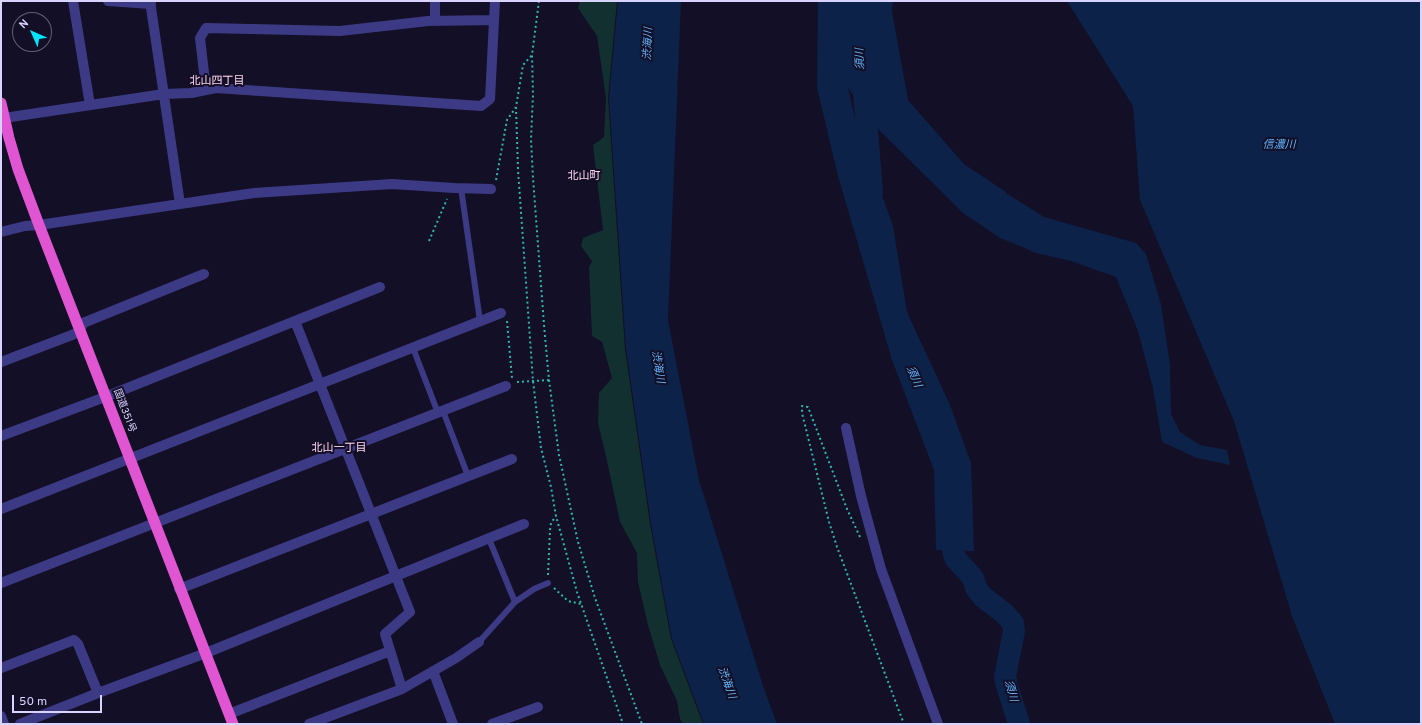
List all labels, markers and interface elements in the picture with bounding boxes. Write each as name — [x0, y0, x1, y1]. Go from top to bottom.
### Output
north arrow — [12, 12, 52, 52]
text: N — [16, 16, 32, 32]
water label: 渋海川 — [642, 27, 656, 61]
water label: 須川 — [854, 48, 868, 70]
district label: 北山四丁目 — [190, 75, 244, 89]
water label: 信濃川 — [1263, 139, 1295, 153]
district label: 北山町 — [568, 170, 600, 184]
water label: 渋海川 — [648, 350, 666, 384]
water label: 須川 — [903, 364, 923, 390]
street label: 国道351号 — [110, 387, 138, 435]
district label: 北山一丁目 — [312, 442, 366, 456]
water label: 渋海川 — [714, 665, 738, 701]
water label: 須川 — [1001, 679, 1019, 703]
scale bar — [14, 687, 104, 713]
text: 50 m — [19, 694, 47, 710]

